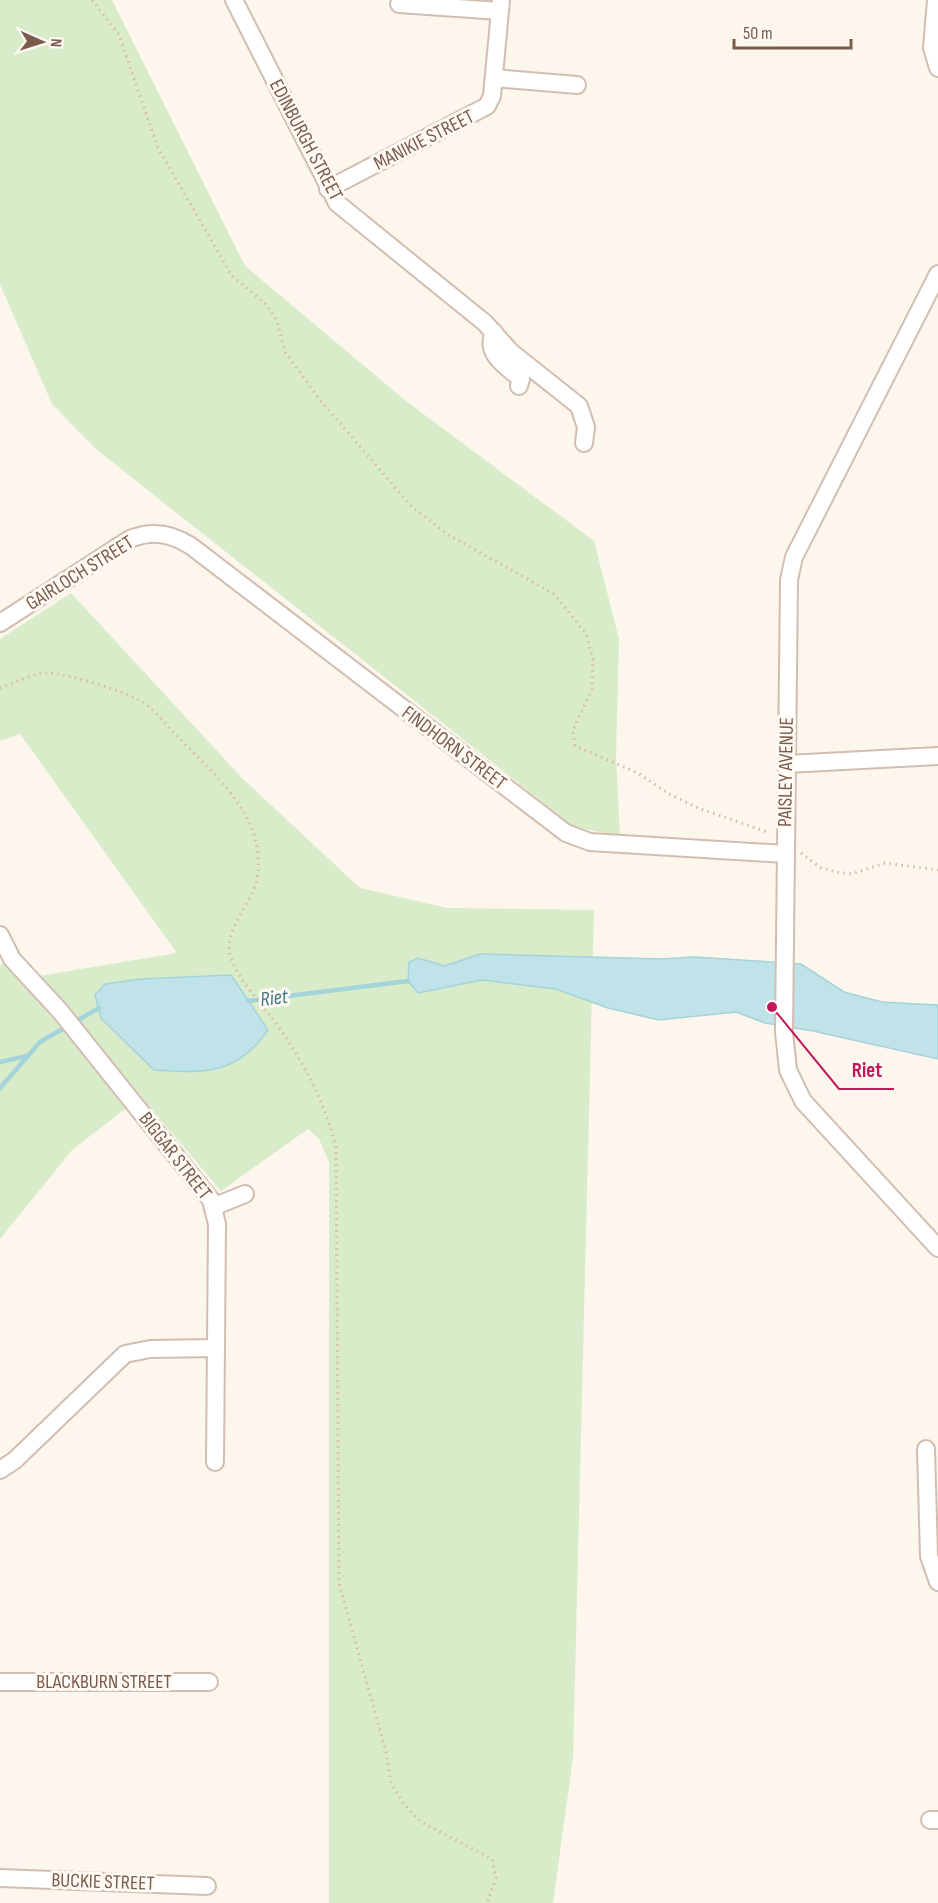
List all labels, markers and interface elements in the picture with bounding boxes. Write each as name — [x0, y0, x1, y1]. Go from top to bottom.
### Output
north arrow — [12, 12, 72, 72]
scale bar — [734, 12, 851, 50]
text: 50 m — [743, 23, 773, 44]
text: N — [46, 38, 65, 47]
street label: EDINBURGH STREET — [264, 75, 348, 205]
street label: MANIKIE STREET — [370, 104, 478, 176]
street label: GAIRLOCH STREET — [22, 530, 138, 616]
street label: FINDHORN STREET — [397, 701, 511, 795]
street label: PAISLEY AVENUE — [773, 717, 799, 827]
water label: Riet — [259, 984, 290, 1012]
callout: Riet — [839, 1050, 894, 1089]
text: Riet — [852, 1058, 882, 1083]
street label: BIGGAR STREET — [133, 1108, 217, 1204]
street label: BLACKBURN STREET — [36, 1670, 172, 1694]
street label: BUCKIE STREET — [51, 1868, 155, 1896]

